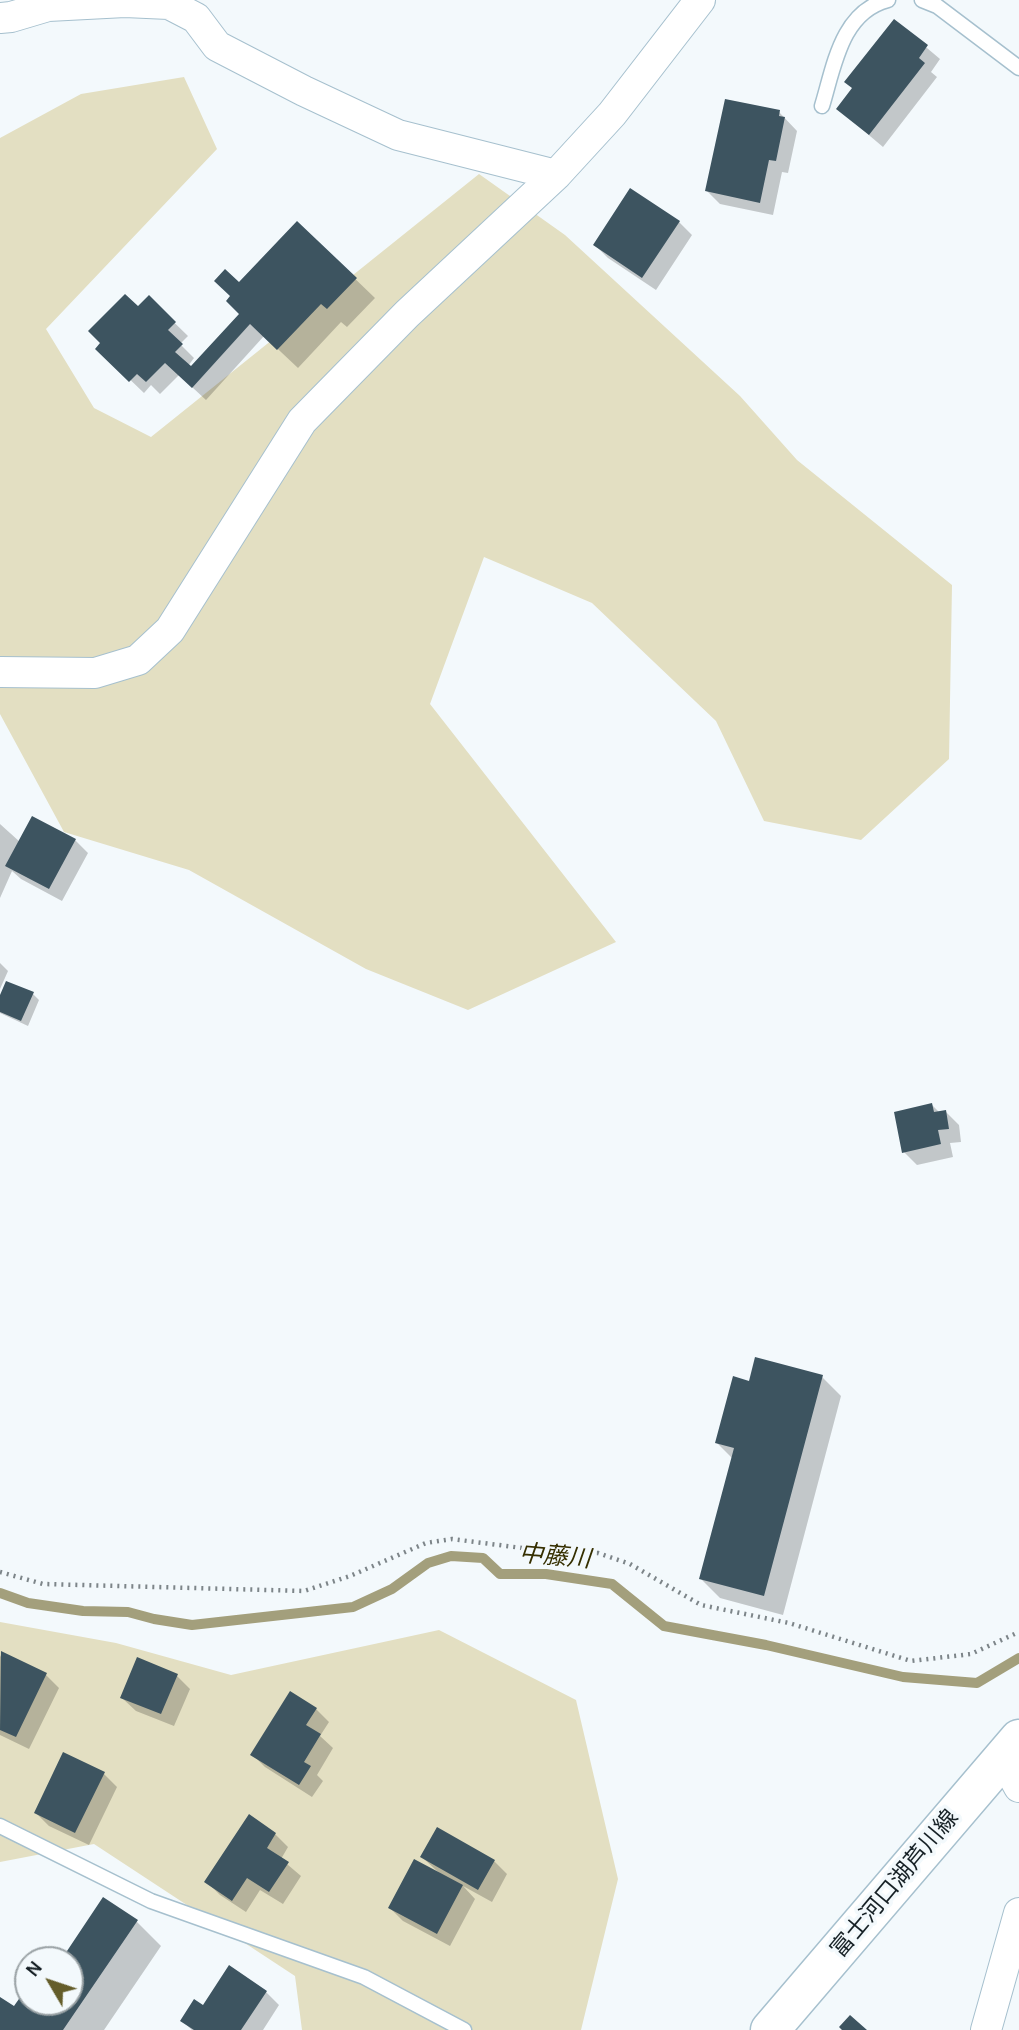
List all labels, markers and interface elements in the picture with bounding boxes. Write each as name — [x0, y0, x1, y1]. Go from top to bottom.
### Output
water label: 中藤川 — [518, 1540, 592, 1574]
street label: 富士河口湖芦川線 — [825, 1805, 965, 1963]
north arrow — [14, 1946, 84, 2016]
text: N — [21, 1957, 47, 1981]

